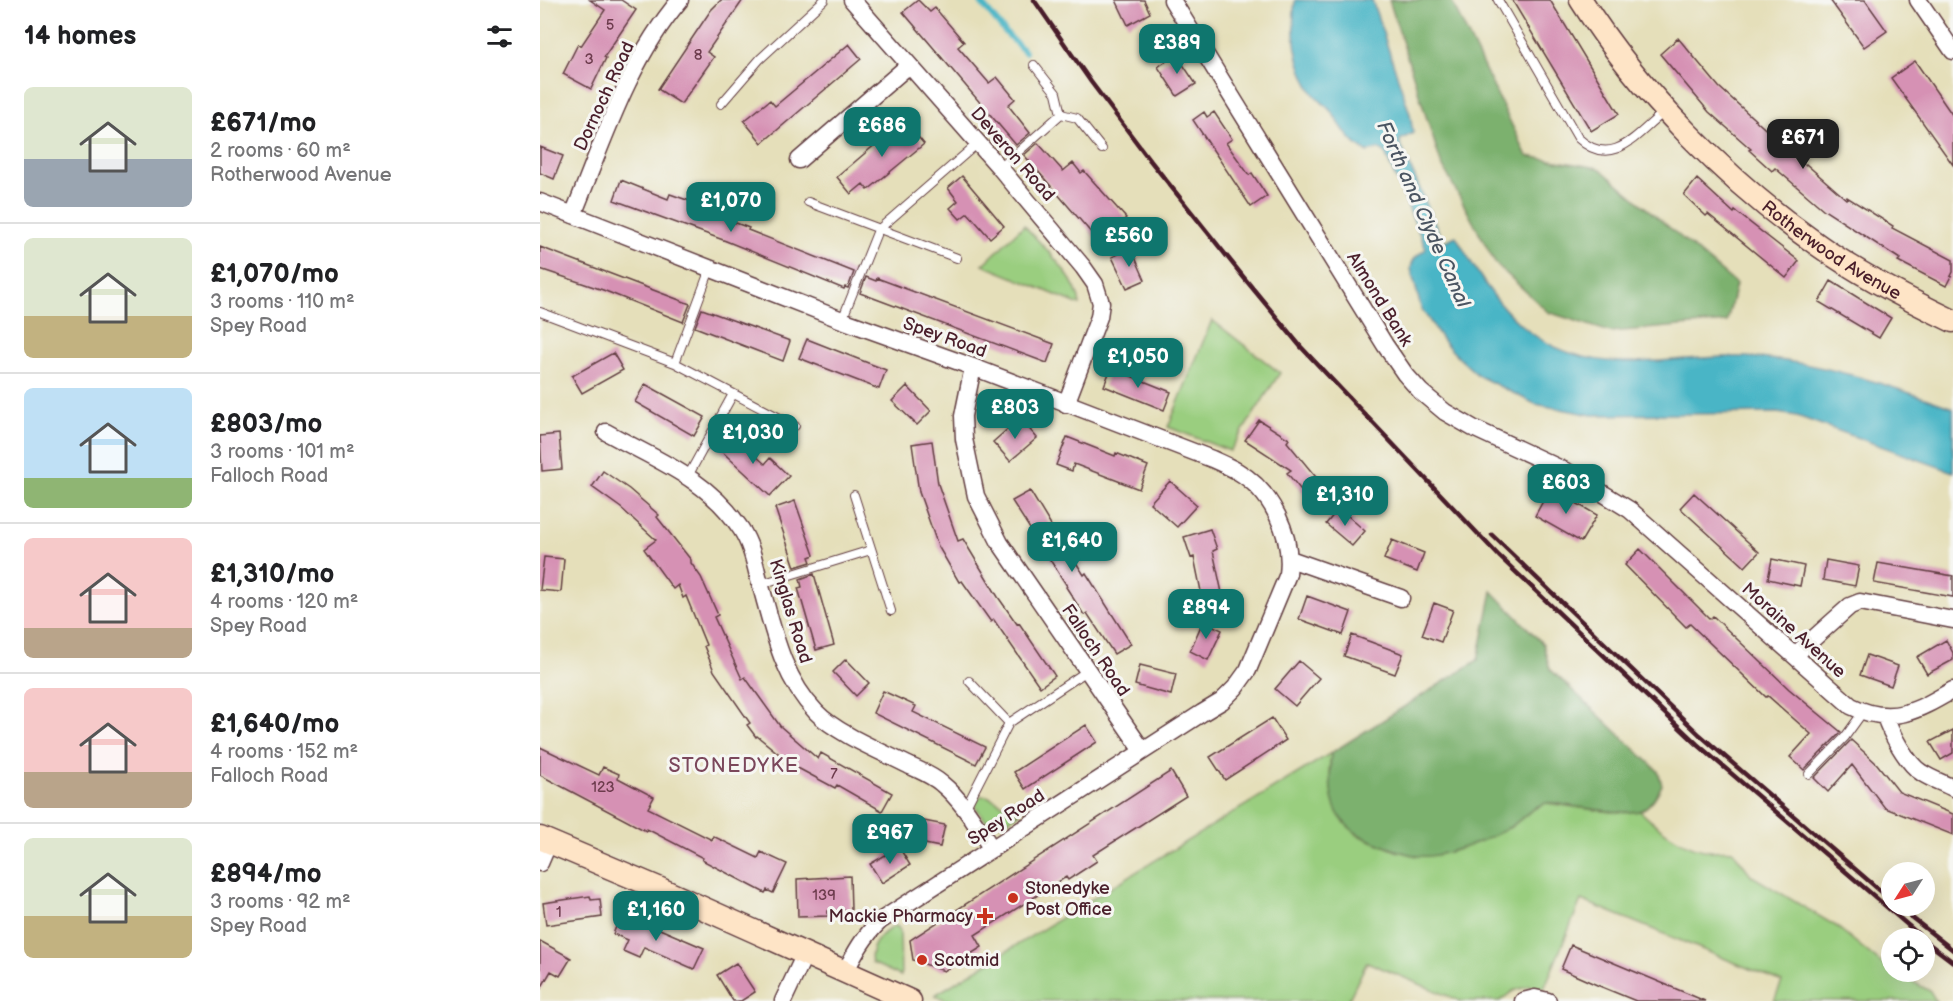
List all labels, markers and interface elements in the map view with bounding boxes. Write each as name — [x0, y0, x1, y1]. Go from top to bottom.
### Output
house number: 5 — [606, 16, 614, 35]
icon: filters — [483, 20, 516, 53]
text: 14 homes — [24, 21, 136, 52]
pin: £389 — [1141, 24, 1213, 75]
text: £389 — [1153, 31, 1201, 55]
street label: Dornoch Road — [570, 38, 639, 154]
house number: 8 — [694, 46, 703, 65]
house number: 3 — [584, 50, 594, 69]
street label: Deveron Road — [966, 103, 1059, 206]
pin: £686 — [846, 107, 918, 158]
text: £671/mo — [210, 108, 316, 139]
icon: home — [72, 111, 144, 183]
text: £686 — [858, 114, 906, 138]
water label: Forth and Clyde Canal — [1371, 118, 1476, 313]
pin: £671 — [1767, 119, 1839, 170]
text: £671 — [1781, 126, 1825, 150]
text: 2 rooms · 60 m² — [210, 139, 351, 163]
text: Rotherwood Avenue — [210, 163, 392, 187]
pin: £1,070 — [682, 182, 780, 233]
text: £1,070 — [700, 189, 762, 213]
street label: Rotherwood Avenue — [1757, 196, 1905, 304]
pin: £560 — [1093, 217, 1165, 268]
text: £560 — [1105, 224, 1153, 248]
street label: Almond Bank — [1342, 248, 1417, 350]
text: £1,070/mo — [210, 259, 339, 290]
icon: home — [72, 262, 144, 334]
text: 3 rooms · 110 m² — [210, 290, 355, 314]
street label: Spey Road — [900, 313, 989, 362]
text: Spey Road — [210, 314, 307, 338]
pin: £1,050 — [1089, 338, 1187, 389]
text: £1,050 — [1107, 345, 1169, 369]
pin: £803 — [979, 389, 1051, 440]
text: £803 — [991, 396, 1039, 420]
text: £803/mo — [210, 409, 322, 440]
icon: home — [72, 412, 144, 484]
pin: £1,030 — [704, 414, 802, 465]
text: £1,030 — [722, 421, 784, 445]
text: 3 rooms · 101 m² — [210, 440, 355, 464]
text: Falloch Road — [210, 464, 328, 488]
pin: £603 — [1530, 464, 1602, 515]
text: £603 — [1542, 471, 1590, 495]
pin: £1,310 — [1296, 476, 1394, 527]
text: £1,310 — [1316, 483, 1374, 507]
pin: £1,640 — [1023, 522, 1121, 573]
text: £1,640 — [1041, 529, 1103, 553]
street label: Kinglas Road — [765, 557, 816, 666]
text: £1,310/mo — [210, 559, 334, 590]
icon: home — [72, 562, 144, 634]
street label: Moraine Avenue — [1737, 578, 1850, 683]
pin: £894 — [1170, 589, 1242, 640]
text: 4 rooms · 120 m² — [210, 590, 359, 614]
text: £894 — [1182, 596, 1230, 620]
street label: Falloch Road — [1057, 600, 1134, 700]
text: Spey Road — [210, 614, 307, 638]
text: £1,640/mo — [210, 709, 339, 740]
icon: home — [72, 712, 144, 784]
text: 4 rooms · 152 m² — [210, 740, 358, 764]
district label: STONEDYKE — [669, 754, 799, 778]
text: Falloch Road — [210, 764, 328, 788]
house number: 7 — [830, 765, 838, 784]
house number: 123 — [591, 778, 615, 797]
street label: Spey Road — [964, 785, 1049, 850]
pin: £967 — [854, 814, 926, 865]
text: £967 — [866, 821, 914, 845]
text: £894/mo — [210, 859, 322, 890]
icon: home — [72, 862, 144, 934]
north arrow — [1881, 862, 1935, 916]
map controls — [1881, 862, 1935, 982]
place label: Stonedyke Post Office — [1025, 878, 1112, 920]
house number: 139 — [812, 886, 836, 905]
text: 3 rooms · 92 m² — [210, 890, 351, 914]
pin: £1,160 — [607, 891, 705, 942]
marker: Stonedyke Post Office — [1006, 891, 1020, 905]
text: £1,160 — [627, 898, 685, 922]
house number: 1 — [556, 903, 562, 922]
place label: Mackie Pharmacy — [829, 906, 974, 927]
marker: Mackie Pharmacy — [978, 909, 992, 923]
text: Spey Road — [210, 914, 307, 938]
button: locate — [1881, 928, 1935, 982]
place label: Scotmid — [934, 950, 999, 971]
marker: Scotmid — [915, 953, 929, 967]

